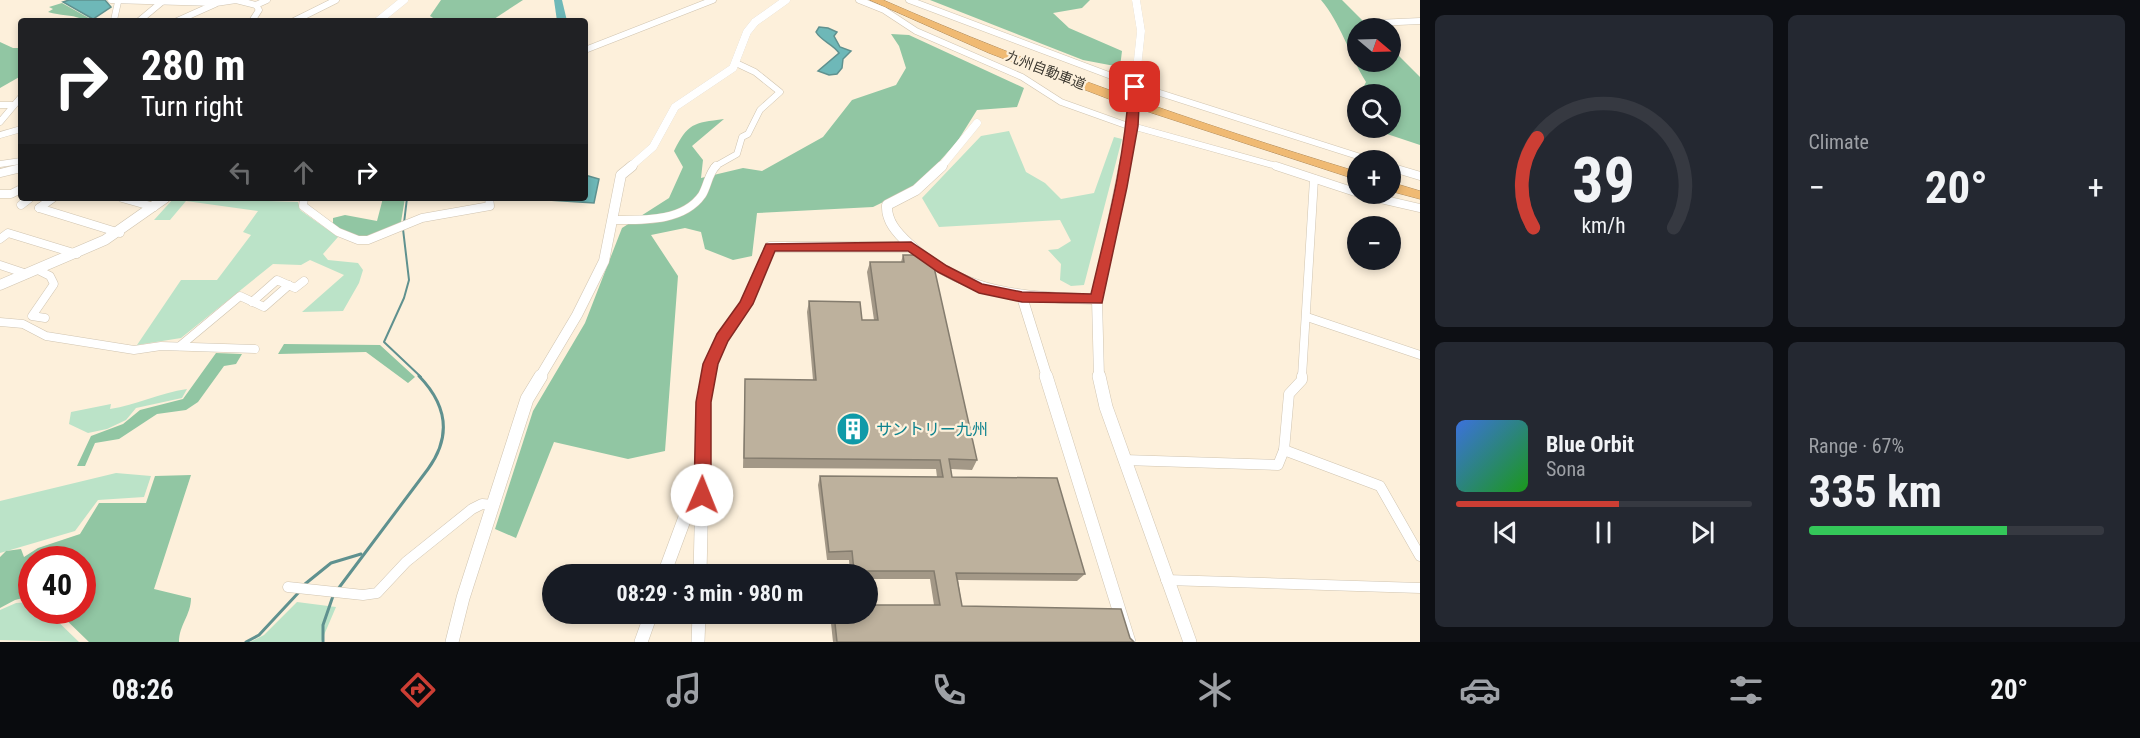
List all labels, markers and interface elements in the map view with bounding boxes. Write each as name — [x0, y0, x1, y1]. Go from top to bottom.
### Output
north arrow — [1347, 18, 1401, 72]
map controls — [1347, 18, 1401, 270]
text: 280 m — [141, 41, 246, 90]
icon: right — [42, 42, 120, 120]
street label: 九州自動車道 — [1004, 47, 1088, 93]
pin — [1109, 61, 1160, 112]
icon: arrive — [1118, 70, 1151, 103]
button: search — [1347, 84, 1401, 138]
text: Turn right — [141, 91, 243, 123]
text: Climate — [1809, 130, 1869, 154]
text: 39 — [1572, 144, 1635, 217]
button: + — [1347, 150, 1401, 204]
icon: left — [224, 156, 257, 189]
icon: ahead — [287, 156, 320, 189]
icon: right — [350, 156, 383, 189]
text: 20° — [1925, 161, 1988, 214]
text: − — [1809, 168, 1825, 207]
text: + — [2088, 168, 2104, 207]
text: km/h — [1582, 213, 1626, 238]
button: − — [1347, 216, 1401, 270]
building icon: サントリー九州 — [835, 411, 871, 447]
place label: サントリー九州 — [876, 420, 988, 439]
text: Blue Orbit — [1546, 432, 1634, 457]
text: Range · 67% — [1809, 434, 1904, 458]
text: Sona — [1546, 457, 1586, 481]
position arrow — [670, 463, 734, 527]
text: 335 km — [1809, 465, 1942, 518]
icon: previous — [1489, 516, 1522, 549]
icon: pause — [1587, 516, 1620, 549]
icon: next — [1686, 516, 1719, 549]
speed limit sign: 40 — [18, 546, 96, 624]
text: 08:29 · 3 min · 980 m — [617, 581, 803, 606]
icon: directions — [397, 669, 439, 711]
icon: music — [663, 669, 705, 711]
icon: phone — [928, 669, 970, 711]
icon: climate — [1194, 669, 1236, 711]
icon: car — [1459, 669, 1501, 711]
icon: filters — [1725, 669, 1767, 711]
text: 08:26 — [112, 674, 174, 706]
text: 20° — [1990, 674, 2028, 706]

